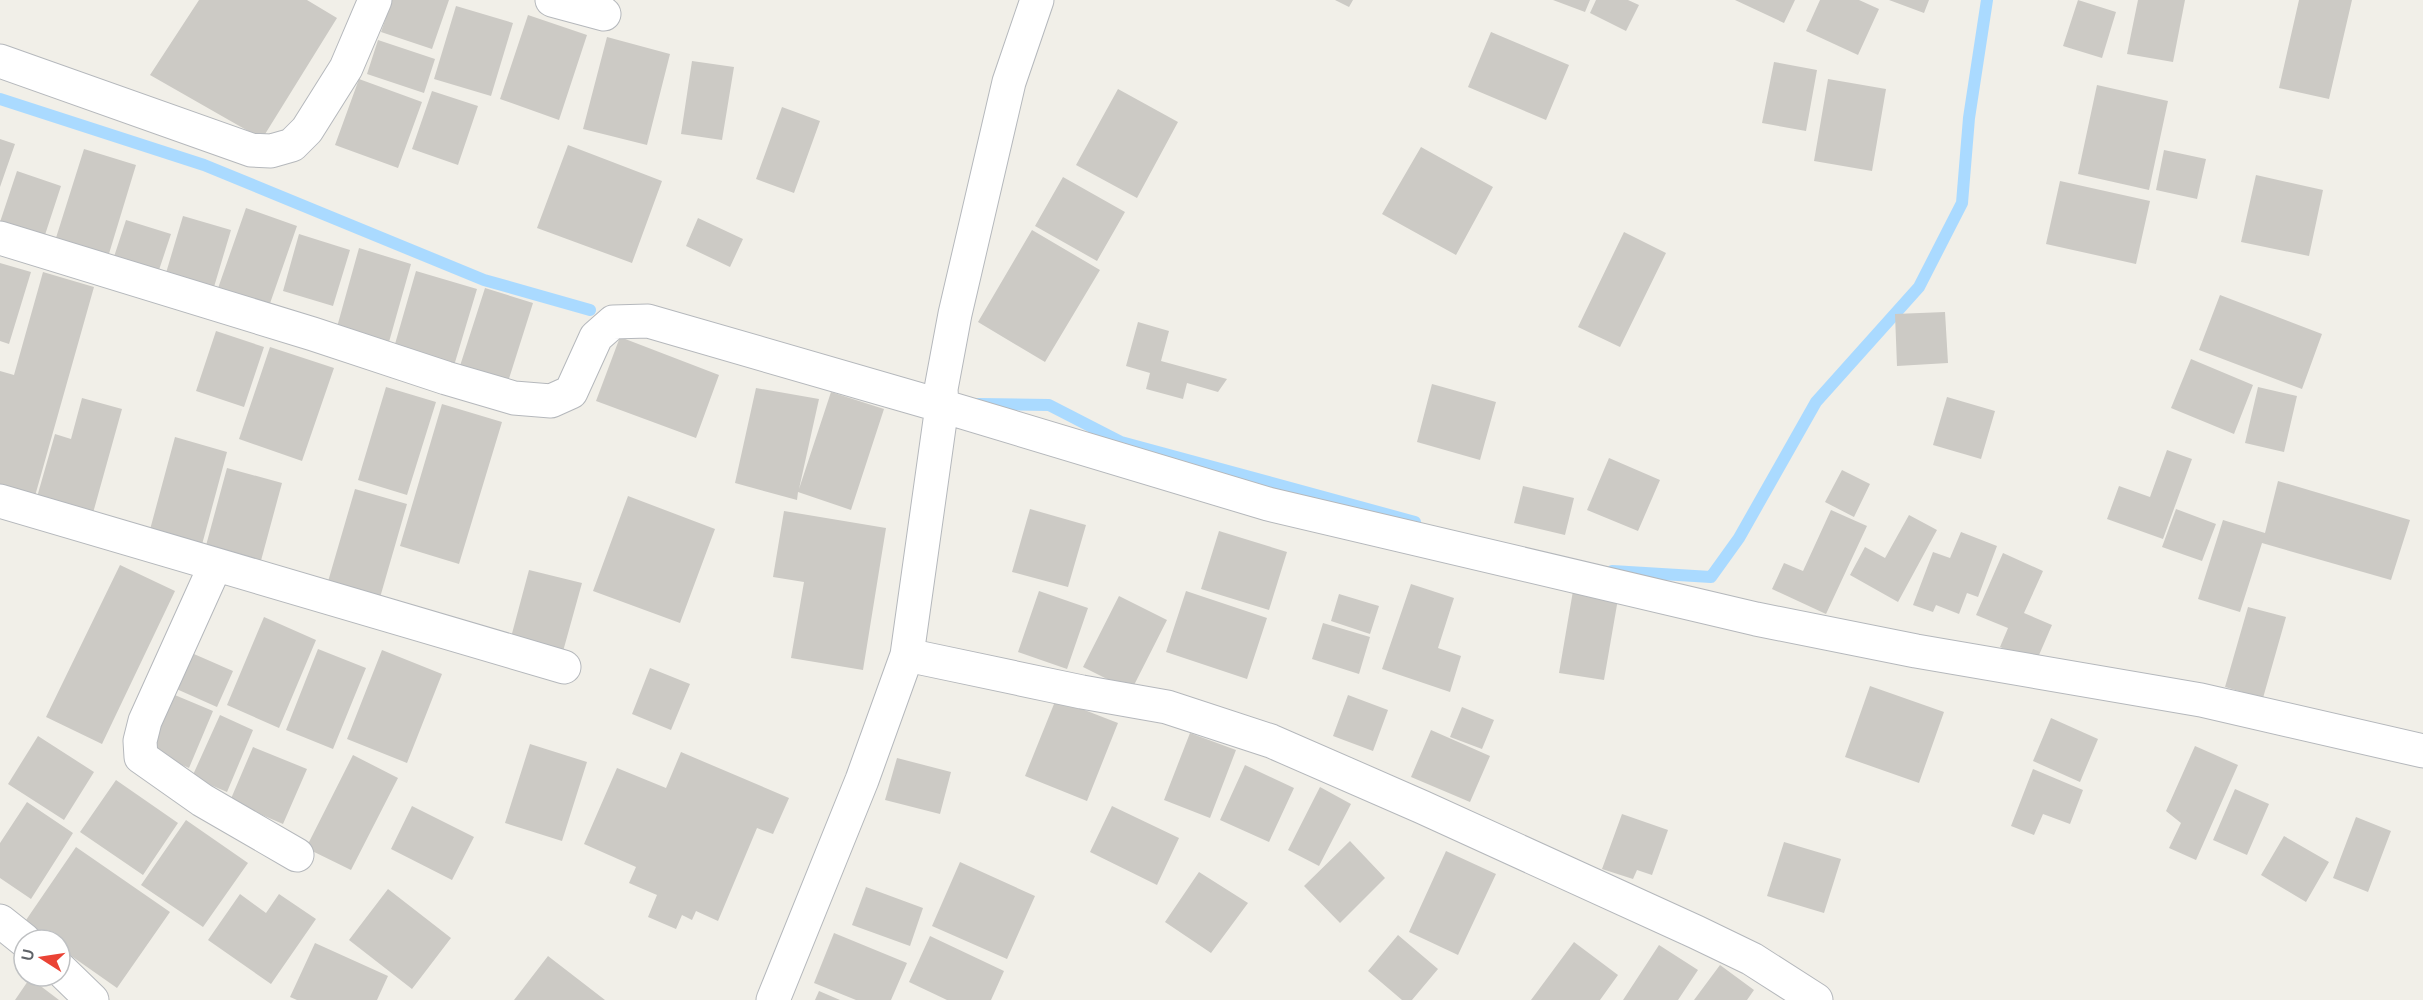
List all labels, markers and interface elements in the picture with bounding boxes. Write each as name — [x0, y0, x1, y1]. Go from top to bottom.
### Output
north arrow — [12, 928, 72, 988]
text: U — [17, 947, 38, 963]

